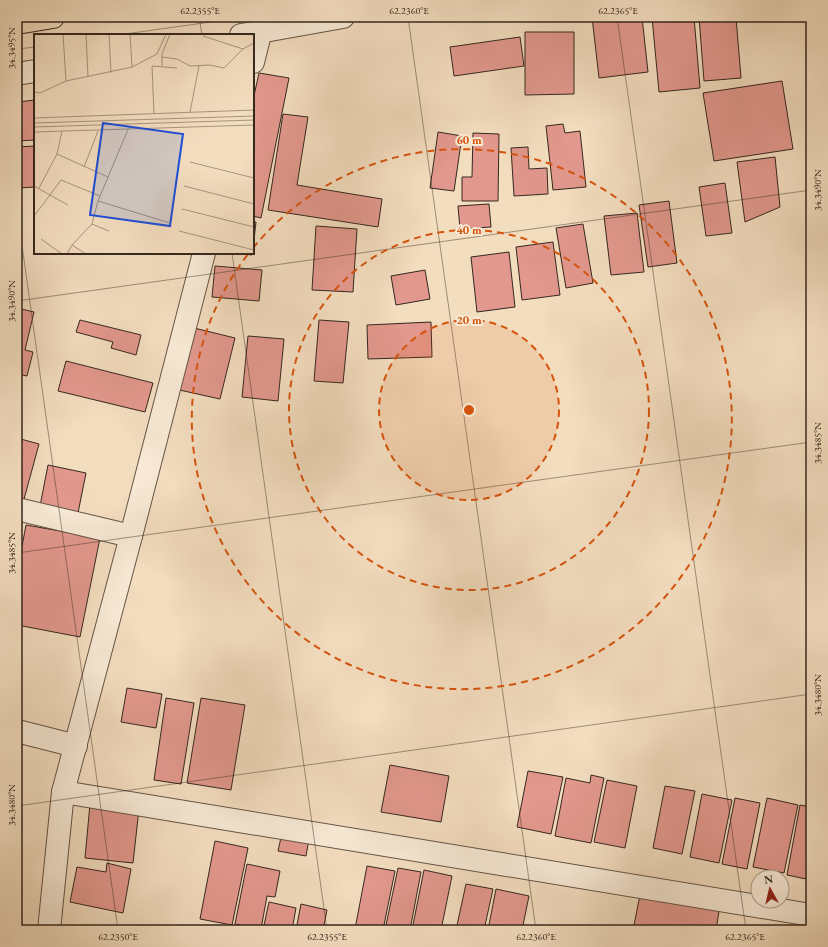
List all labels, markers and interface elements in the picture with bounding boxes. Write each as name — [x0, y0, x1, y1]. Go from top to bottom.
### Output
text: 62.2355°E — [180, 4, 220, 17]
text: 62.2360°E — [389, 4, 429, 17]
text: 62.2365°E — [598, 4, 638, 17]
text: 34.3495°N — [5, 27, 18, 69]
inset map — [34, 34, 254, 254]
text: 60 m — [456, 132, 482, 148]
text: 34.3490°N — [811, 169, 824, 211]
text: 40 m — [456, 222, 482, 238]
text: 34.3490°N — [5, 280, 18, 322]
text: 20 m — [456, 312, 482, 328]
centre of rings — [462, 403, 476, 417]
text: 34.3485°N — [811, 422, 824, 464]
text: 34.3485°N — [5, 532, 18, 574]
text: 34.3480°N — [811, 674, 824, 716]
text: 34.3480°N — [5, 784, 18, 826]
north arrow — [750, 869, 790, 909]
text: N — [763, 872, 774, 887]
text: 62.2350°E — [98, 930, 138, 943]
text: 62.2355°E — [307, 930, 347, 943]
text: 62.2360°E — [516, 930, 556, 943]
text: 62.2365°E — [725, 930, 765, 943]

